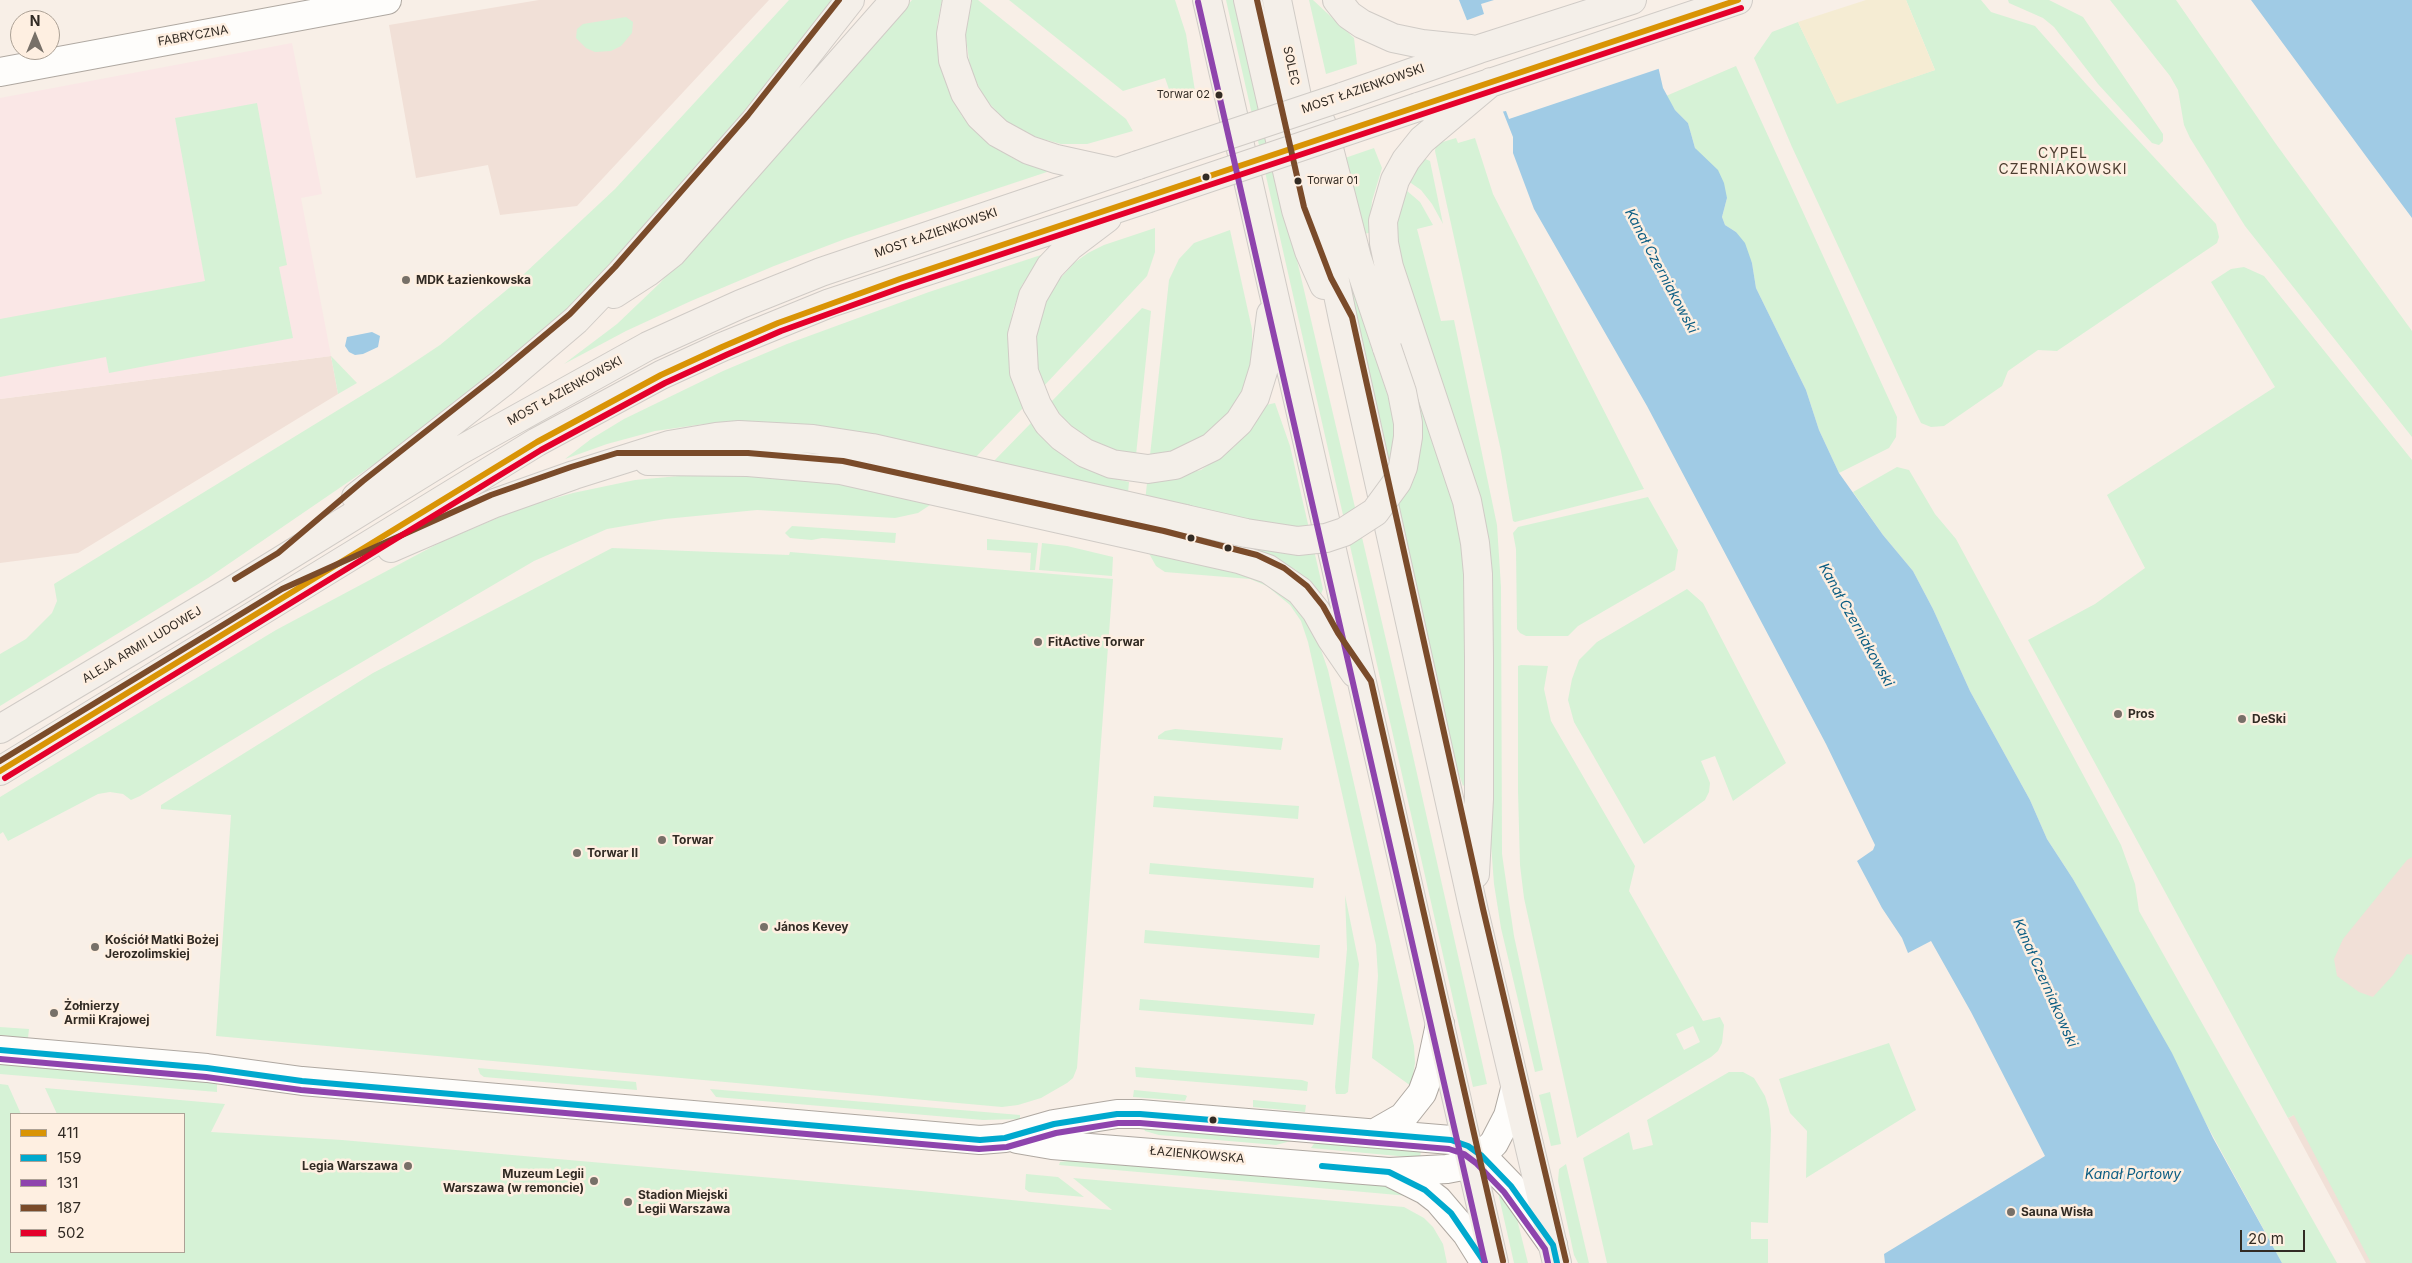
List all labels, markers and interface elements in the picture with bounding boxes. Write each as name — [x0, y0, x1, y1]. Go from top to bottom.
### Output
north arrow — [10, 10, 60, 60]
text: N — [30, 12, 40, 29]
street label: FABRYCZNA — [157, 23, 229, 49]
street label: SOLEC — [1280, 45, 1302, 87]
street label: MOST ŁAZIENKOWSKI — [1300, 61, 1426, 117]
place label: Torwar 02 — [1157, 88, 1210, 102]
marker: Torwar 02 — [1214, 90, 1224, 100]
district label: CYPEL CZERNIAKOWSKI — [1997, 146, 2129, 178]
unlabelled marker — [1201, 172, 1211, 182]
place label: Torwar 01 — [1307, 174, 1358, 188]
marker: Torwar 01 — [1293, 176, 1303, 186]
street label: MOST ŁAZIENKOWSKI — [873, 205, 999, 261]
water label: Kanał Czerniakowski — [1621, 206, 1701, 336]
place label: MDK Łazienkowska — [416, 273, 531, 287]
marker: MDK Łazienkowska — [400, 274, 412, 286]
street label: MOST ŁAZIENKOWSKI — [505, 353, 625, 429]
unlabelled marker — [1186, 533, 1196, 543]
unlabelled marker — [1223, 543, 1233, 553]
water label: Kanał Czerniakowski — [1815, 560, 1897, 690]
street label: ALEJA ARMII LUDOWEJ — [80, 604, 204, 686]
place label: FitActive Torwar — [1048, 635, 1144, 649]
marker: FitActive Torwar — [1032, 636, 1044, 648]
place label: Pros — [2128, 707, 2154, 721]
marker: Pros — [2112, 708, 2124, 720]
place label: DeSki — [2252, 712, 2286, 726]
marker: DeSki — [2236, 713, 2248, 725]
place label: Torwar — [672, 833, 713, 847]
marker: Torwar — [656, 834, 668, 846]
place label: Torwar II — [587, 846, 638, 860]
marker: Torwar II — [571, 847, 583, 859]
water label: Kanał Czerniakowski — [2009, 916, 2081, 1050]
place label: János Kevey — [774, 920, 849, 934]
marker: János Kevey — [758, 921, 770, 933]
place label: Kościół Matki Bożej Jerozolimskiej — [105, 933, 219, 961]
marker: Kościół Matki Bożej Jerozolimskiej — [89, 941, 101, 953]
place label: Żołnierzy Armii Krajowej — [64, 999, 149, 1027]
marker: Żołnierzy Armii Krajowej — [48, 1007, 60, 1019]
legend — [10, 1113, 185, 1253]
unlabelled marker — [1208, 1115, 1218, 1125]
text: 411 — [57, 1123, 79, 1142]
street label: ŁAZIENKOWSKA — [1149, 1144, 1245, 1166]
text: 159 — [57, 1148, 82, 1167]
place label: Legia Warszawa — [302, 1159, 398, 1173]
marker: Legia Warszawa — [402, 1160, 414, 1172]
place label: Muzeum Legii Warszawa (w remoncie) — [443, 1167, 584, 1195]
water label: Kanał Portowy — [2085, 1167, 2181, 1183]
text: 131 — [57, 1173, 78, 1192]
marker: Muzeum Legii Warszawa (w remoncie) — [588, 1175, 600, 1187]
place label: Stadion Miejski Legii Warszawa — [638, 1188, 730, 1216]
marker: Stadion Miejski Legii Warszawa — [622, 1196, 634, 1208]
text: 187 — [57, 1198, 81, 1217]
place label: Sauna Wisła — [2021, 1205, 2093, 1219]
marker: Sauna Wisła — [2005, 1206, 2017, 1218]
scale bar — [2242, 1220, 2307, 1252]
text: 502 — [57, 1223, 85, 1242]
text: 20 m — [2248, 1229, 2284, 1248]

